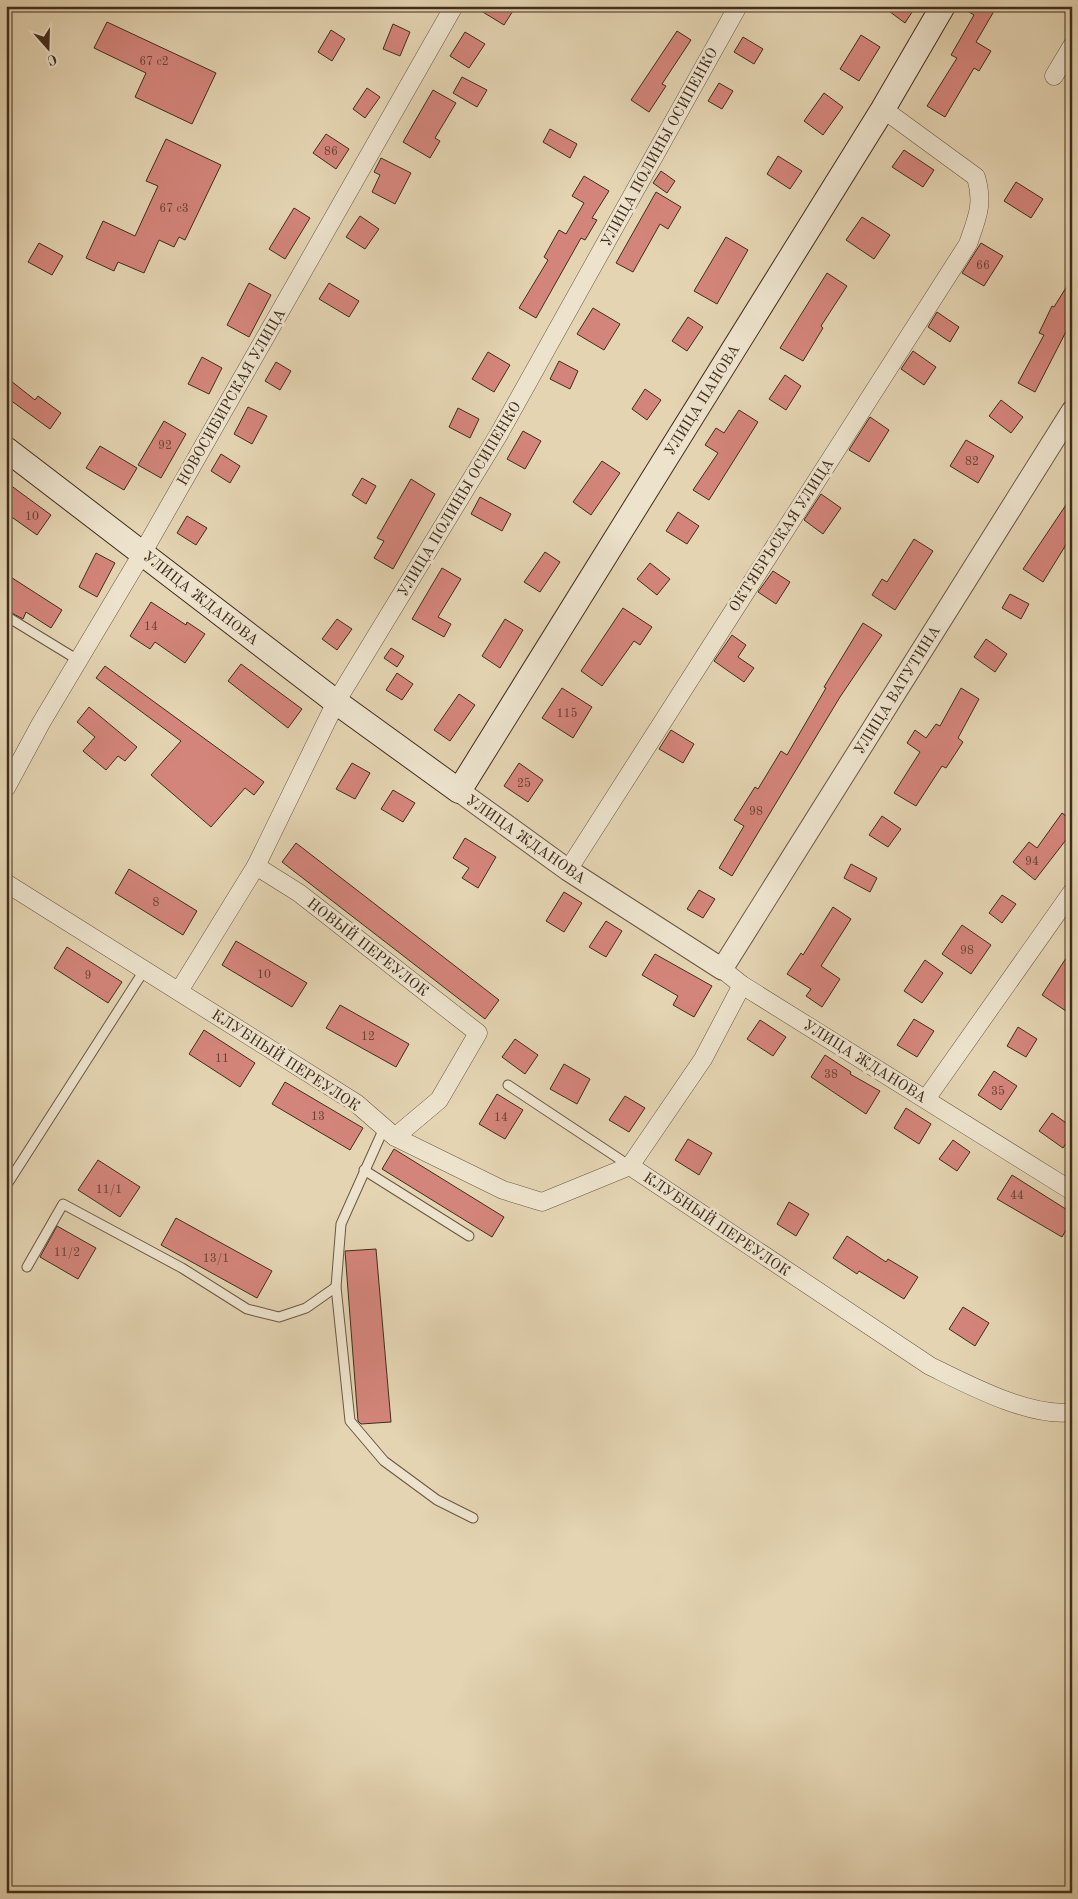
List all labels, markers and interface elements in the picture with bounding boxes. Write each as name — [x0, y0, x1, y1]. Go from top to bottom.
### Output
north arrow — [22, 22, 72, 72]
street label: УЛИЦА ПОЛИНЫ ОСИПЕНКО — [599, 46, 721, 250]
text: С — [45, 51, 59, 67]
house number: 67 с2 — [139, 56, 169, 68]
house number: 86 — [324, 146, 338, 158]
house number: 67 с3 — [159, 203, 189, 215]
house number: 66 — [976, 260, 990, 272]
street label: НОВОСИБИРСКАЯ УЛИЦА — [175, 306, 289, 489]
street label: УЛИЦА ПАНОВА — [663, 342, 744, 459]
street label: УЛИЦА ПОЛИНЫ ОСИПЕНКО — [396, 400, 525, 600]
house number: 92 — [158, 440, 172, 452]
street label: ОКТЯБРЬСКАЯ УЛИЦА — [727, 456, 838, 615]
house number: 82 — [965, 456, 979, 468]
house number: 10 — [25, 511, 39, 523]
street label: УЛИЦА ЖДАНОВА — [139, 549, 261, 649]
house number: 14 — [144, 621, 158, 633]
street label: УЛИЦА ВАТУТИНА — [852, 623, 944, 758]
house number: 115 — [557, 707, 577, 720]
house number: 25 — [517, 777, 531, 790]
street label: УЛИЦА ЖДАНОВА — [463, 793, 588, 888]
house number: 98 — [749, 806, 763, 818]
house number: 94 — [1025, 856, 1039, 868]
street label: НОВЫЙ ПЕРЕУЛОК — [304, 893, 433, 1000]
house number: 8 — [153, 897, 160, 909]
house number: 98 — [960, 945, 974, 957]
house number: 10 — [257, 969, 271, 981]
house number: 9 — [85, 970, 91, 982]
street label: КЛУБНЫЙ ПЕРЕУЛОК — [208, 1004, 364, 1115]
street label: УЛИЦА ЖДАНОВА — [800, 1018, 929, 1107]
house number: 12 — [361, 1031, 375, 1043]
house number: 11 — [215, 1053, 229, 1065]
house number: 38 — [824, 1069, 838, 1081]
house number: 35 — [991, 1085, 1005, 1098]
house number: 13 — [311, 1111, 325, 1123]
house number: 14 — [494, 1112, 508, 1124]
street label: КЛУБНЫЙ ПЕРЕУЛОК — [640, 1167, 795, 1280]
house number: 11/1 — [96, 1184, 122, 1196]
house number: 44 — [1010, 1190, 1024, 1202]
house number: 11/2 — [54, 1247, 80, 1259]
house number: 13/1 — [203, 1253, 229, 1265]

